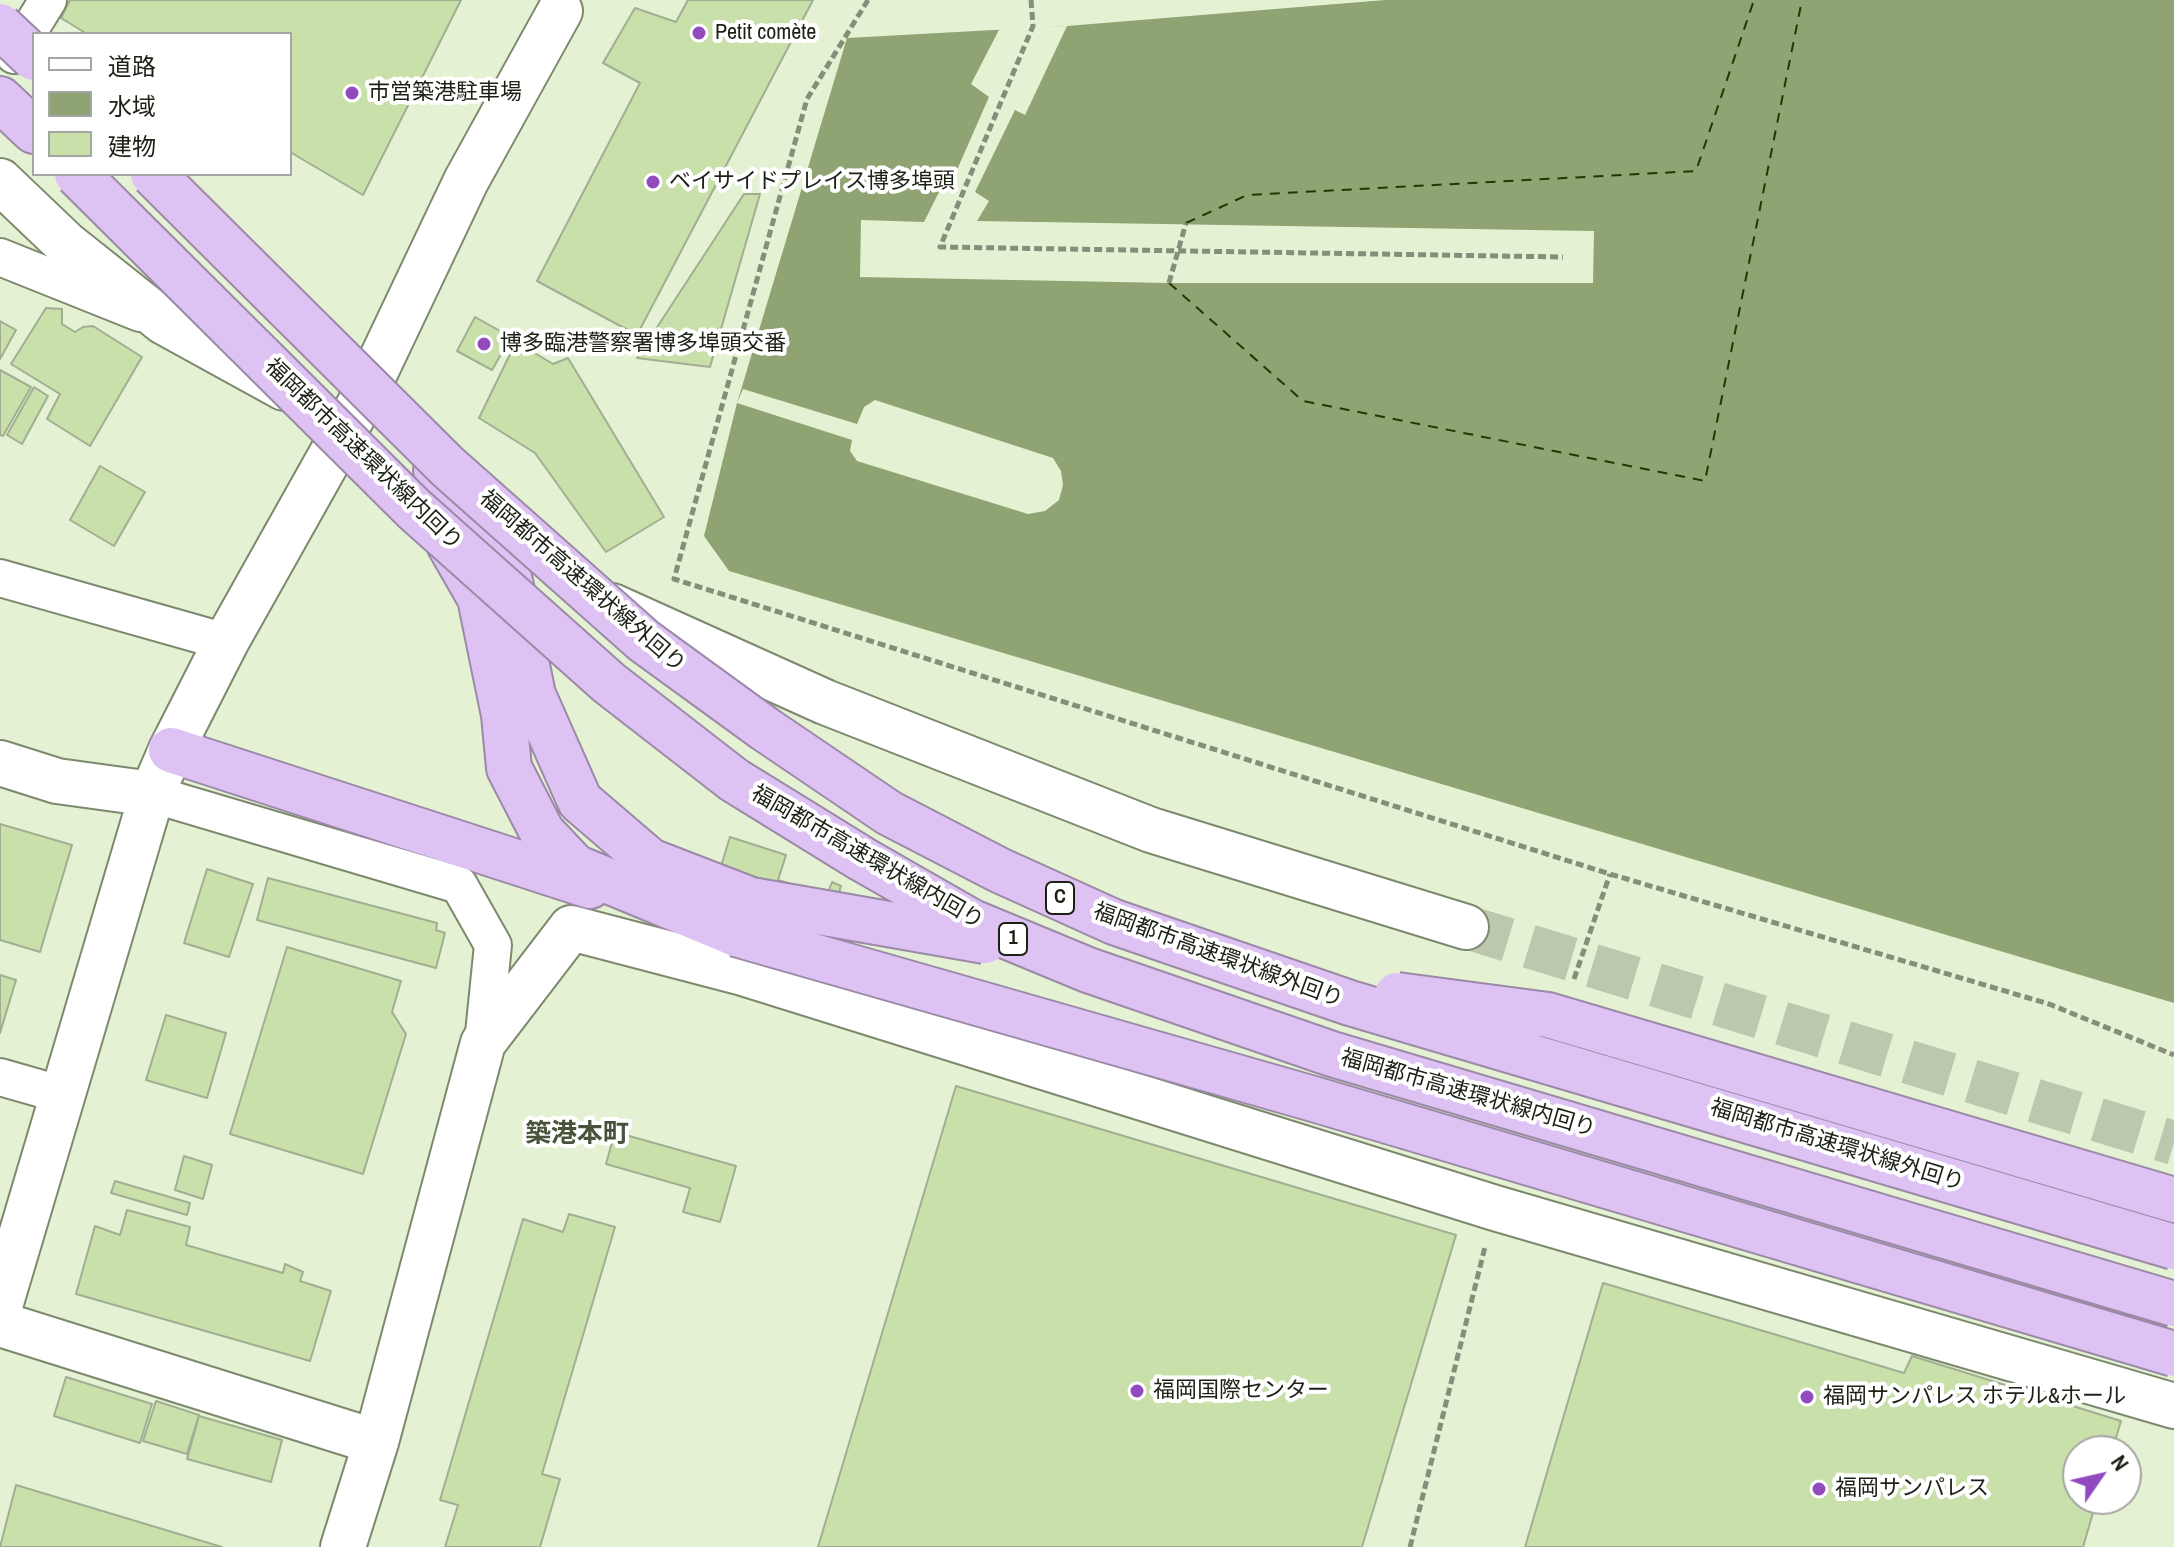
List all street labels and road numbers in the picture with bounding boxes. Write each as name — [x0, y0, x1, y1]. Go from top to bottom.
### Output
street label: 福岡都市高速環状線内回り — [259, 354, 467, 556]
street label: 福岡都市高速環状線外回り — [474, 485, 690, 679]
street label: 福岡都市高速環状線内回り — [746, 781, 988, 935]
road number: C — [1046, 882, 1074, 914]
street label: 福岡都市高速環状線外回り — [1089, 898, 1347, 1014]
road number: 1 — [999, 923, 1027, 955]
street label: 福岡都市高速環状線内回り — [1337, 1045, 1599, 1143]
street label: 福岡都市高速環状線外回り — [1707, 1095, 1967, 1197]

